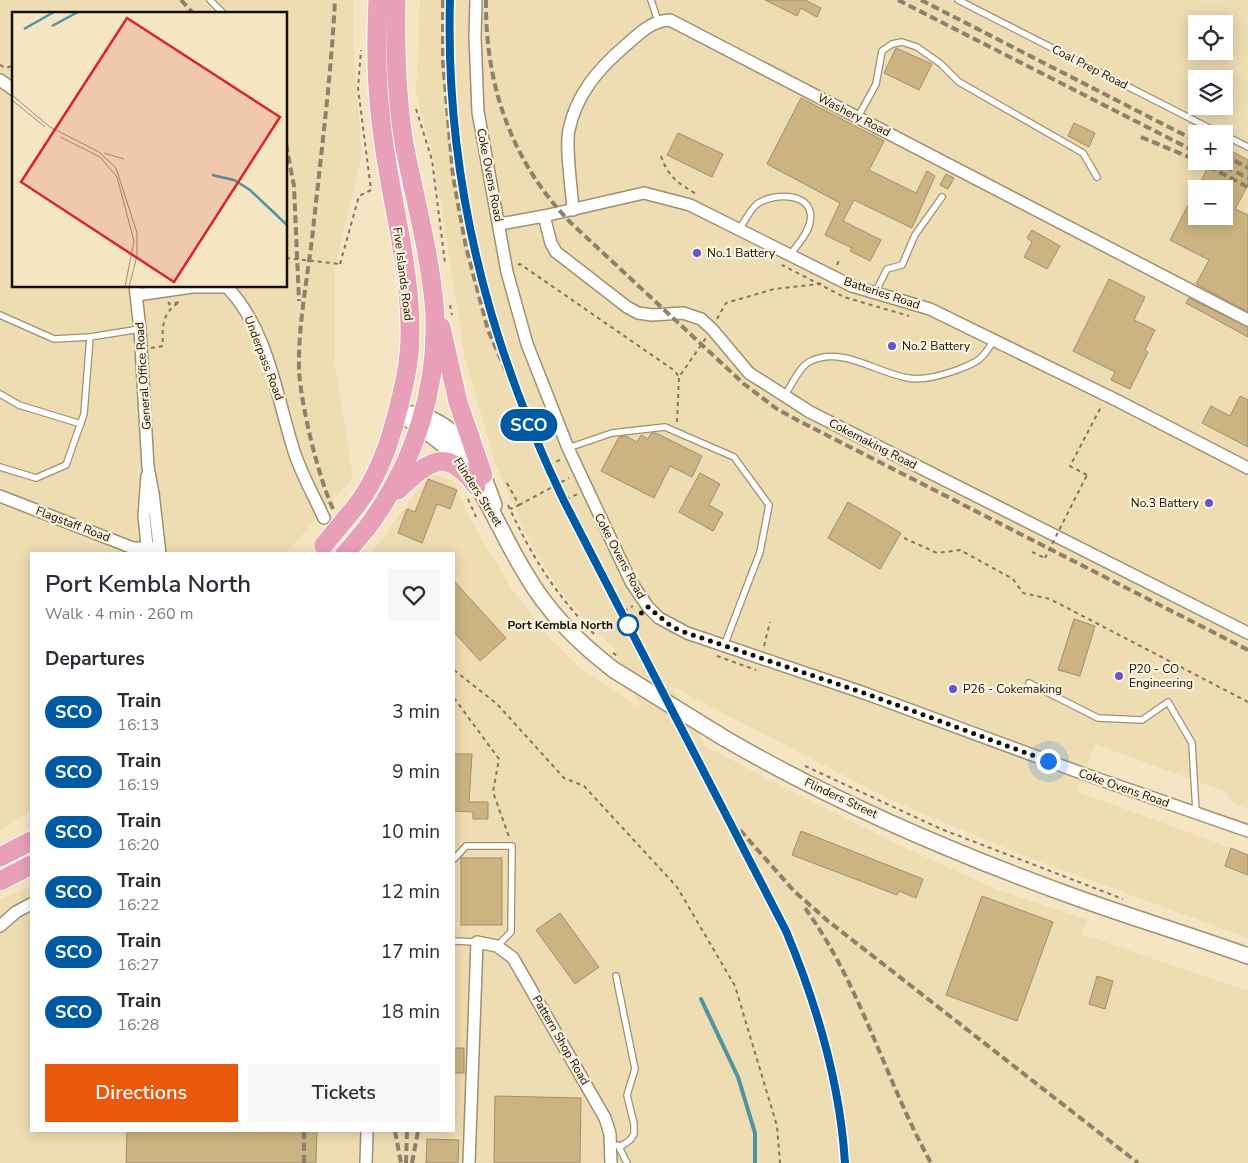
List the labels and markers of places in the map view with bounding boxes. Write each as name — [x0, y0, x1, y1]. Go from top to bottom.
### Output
place label: No.1 Battery — [707, 245, 776, 261]
marker: No.1 Battery — [691, 247, 703, 259]
place label: No.2 Battery — [902, 338, 971, 354]
marker: No.2 Battery — [886, 340, 898, 352]
place label: No.3 Battery — [1131, 495, 1200, 511]
marker: No.3 Battery — [1203, 497, 1215, 509]
marker: Port Kembla North — [617, 614, 639, 636]
place label: Port Kembla North — [507, 617, 613, 633]
place label: P20 - CO Engineering — [1129, 661, 1193, 691]
marker: P20 - CO Engineering — [1113, 670, 1125, 682]
place label: P26 - Cokemaking — [963, 681, 1062, 697]
marker: P26 - Cokemaking — [947, 683, 959, 695]

